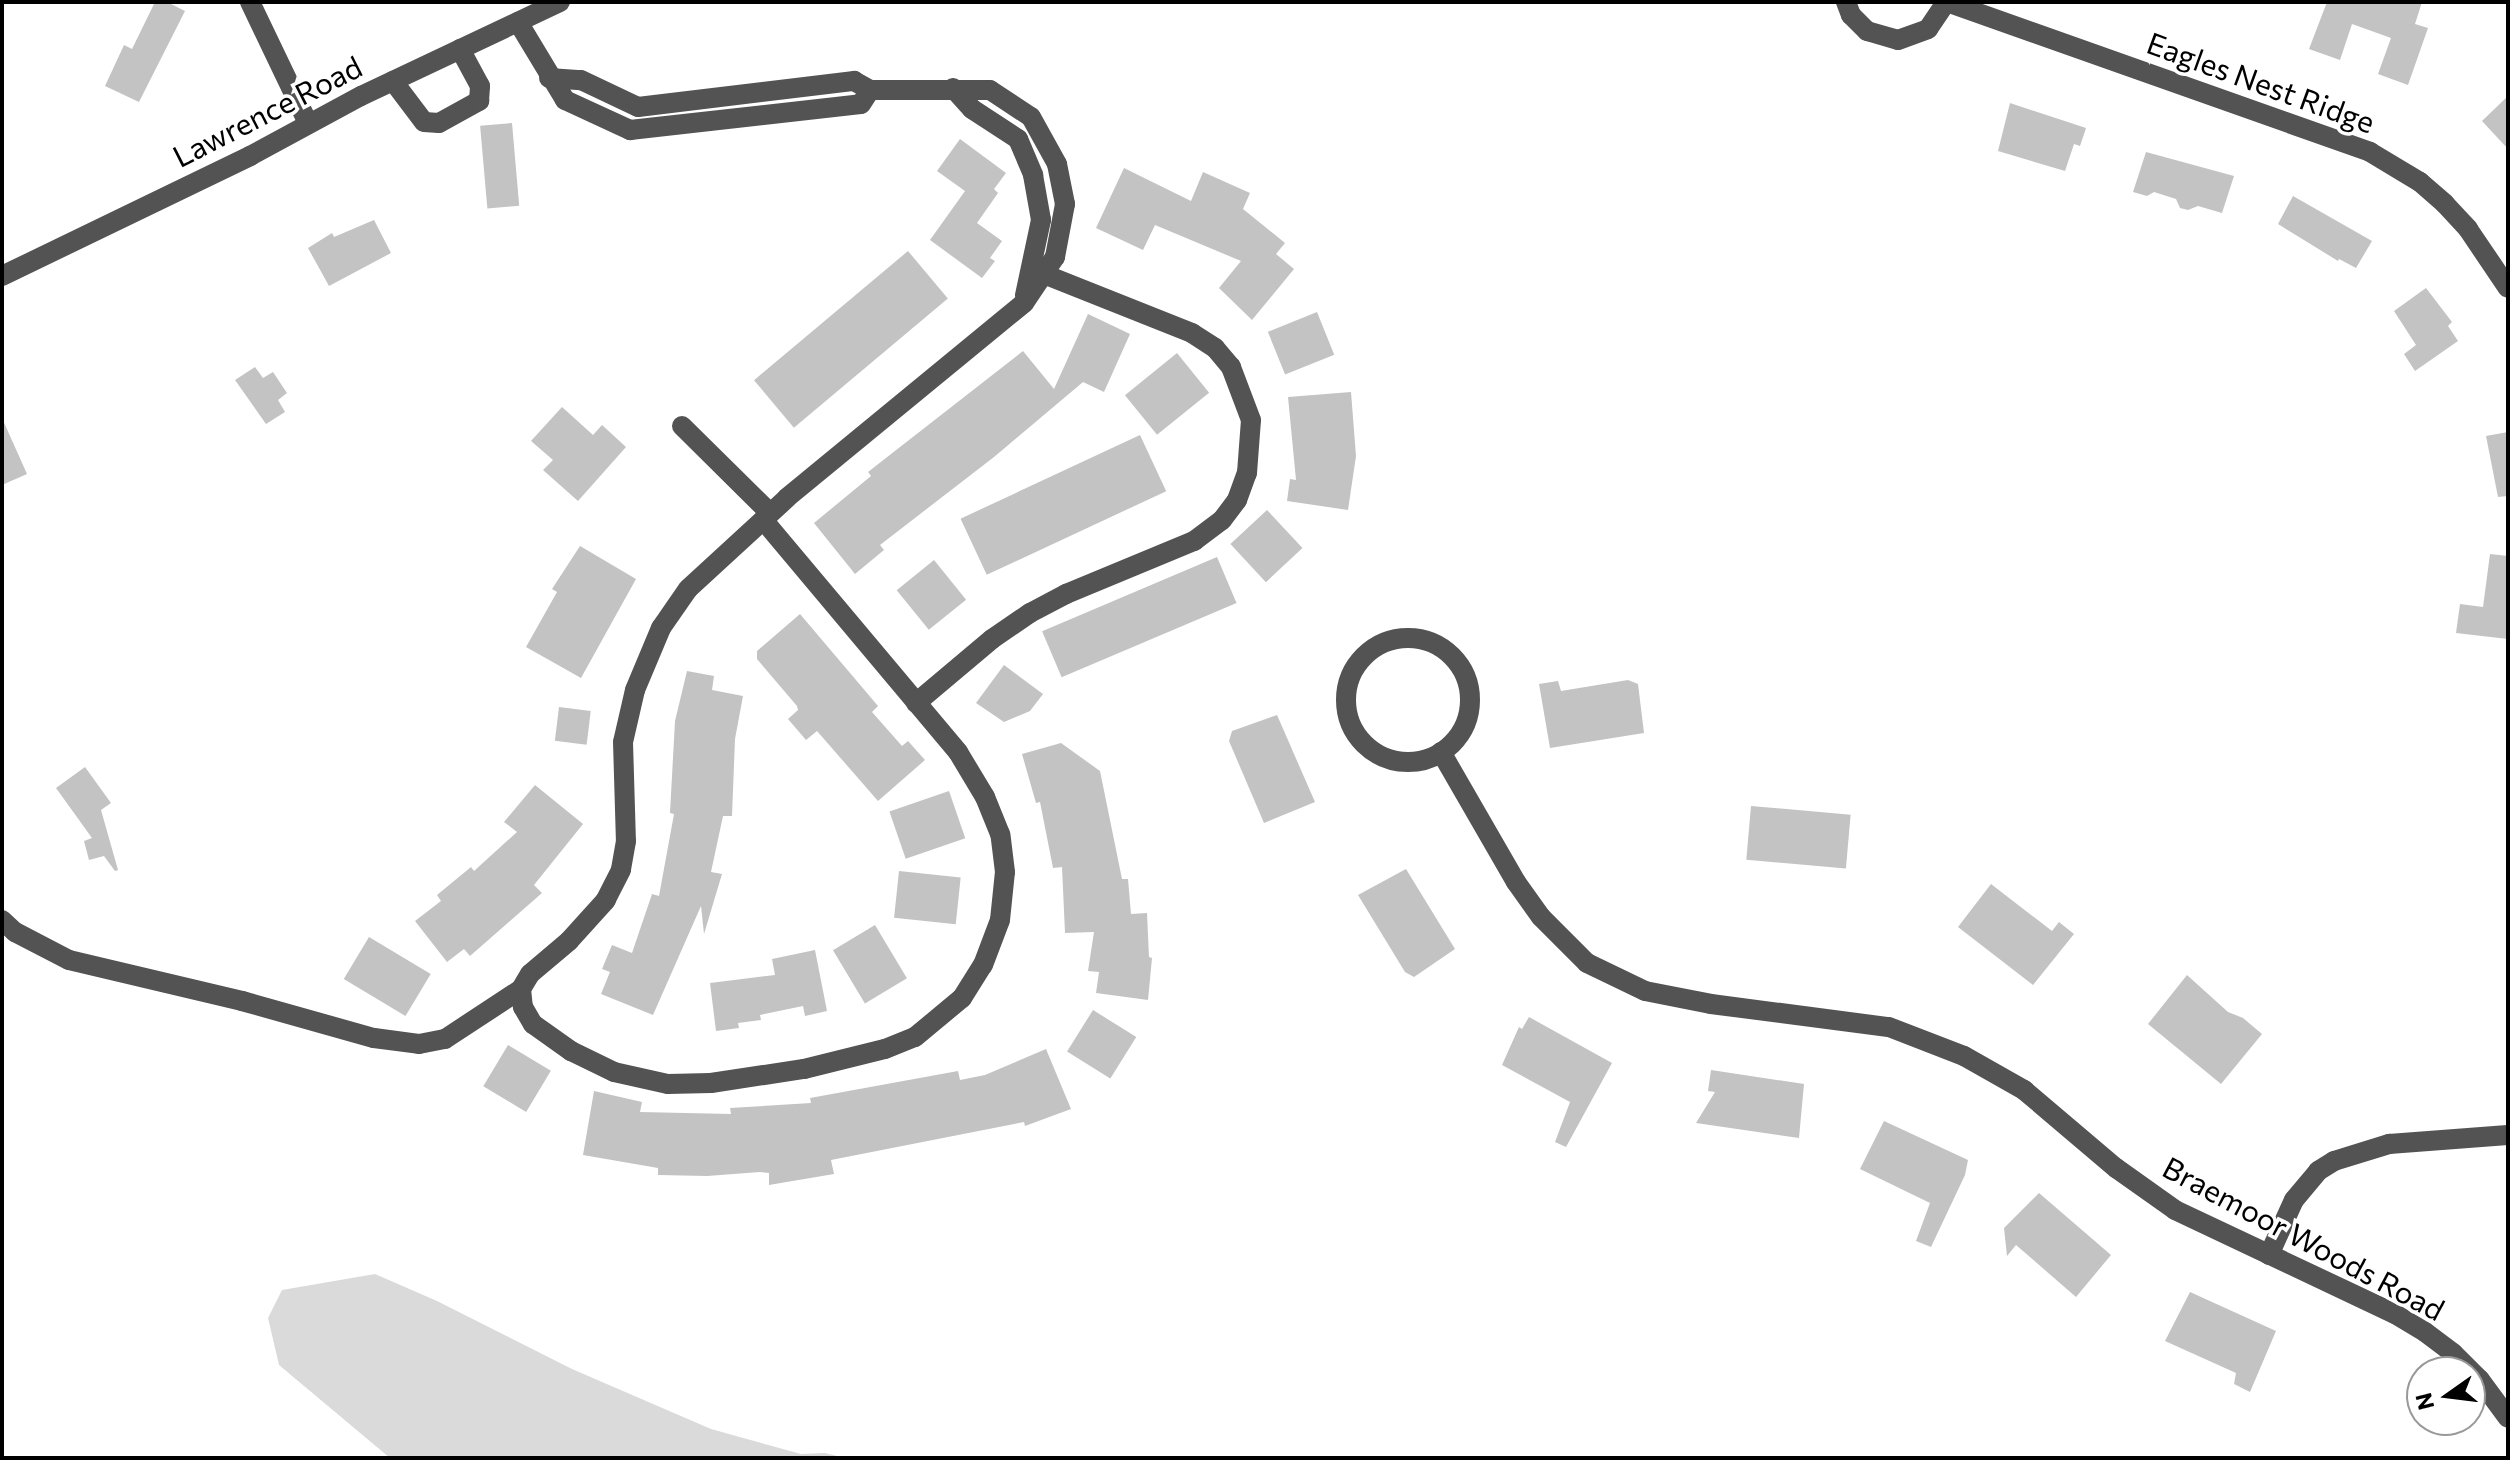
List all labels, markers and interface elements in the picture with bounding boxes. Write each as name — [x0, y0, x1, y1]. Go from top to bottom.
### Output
street label: Eagles Nest Ridge — [2142, 24, 2380, 140]
street label: Lawrence Road — [166, 48, 368, 174]
street label: Braemoor Woods Road — [2157, 1149, 2451, 1327]
north arrow — [2406, 1356, 2486, 1436]
text: N — [2409, 1390, 2439, 1413]

